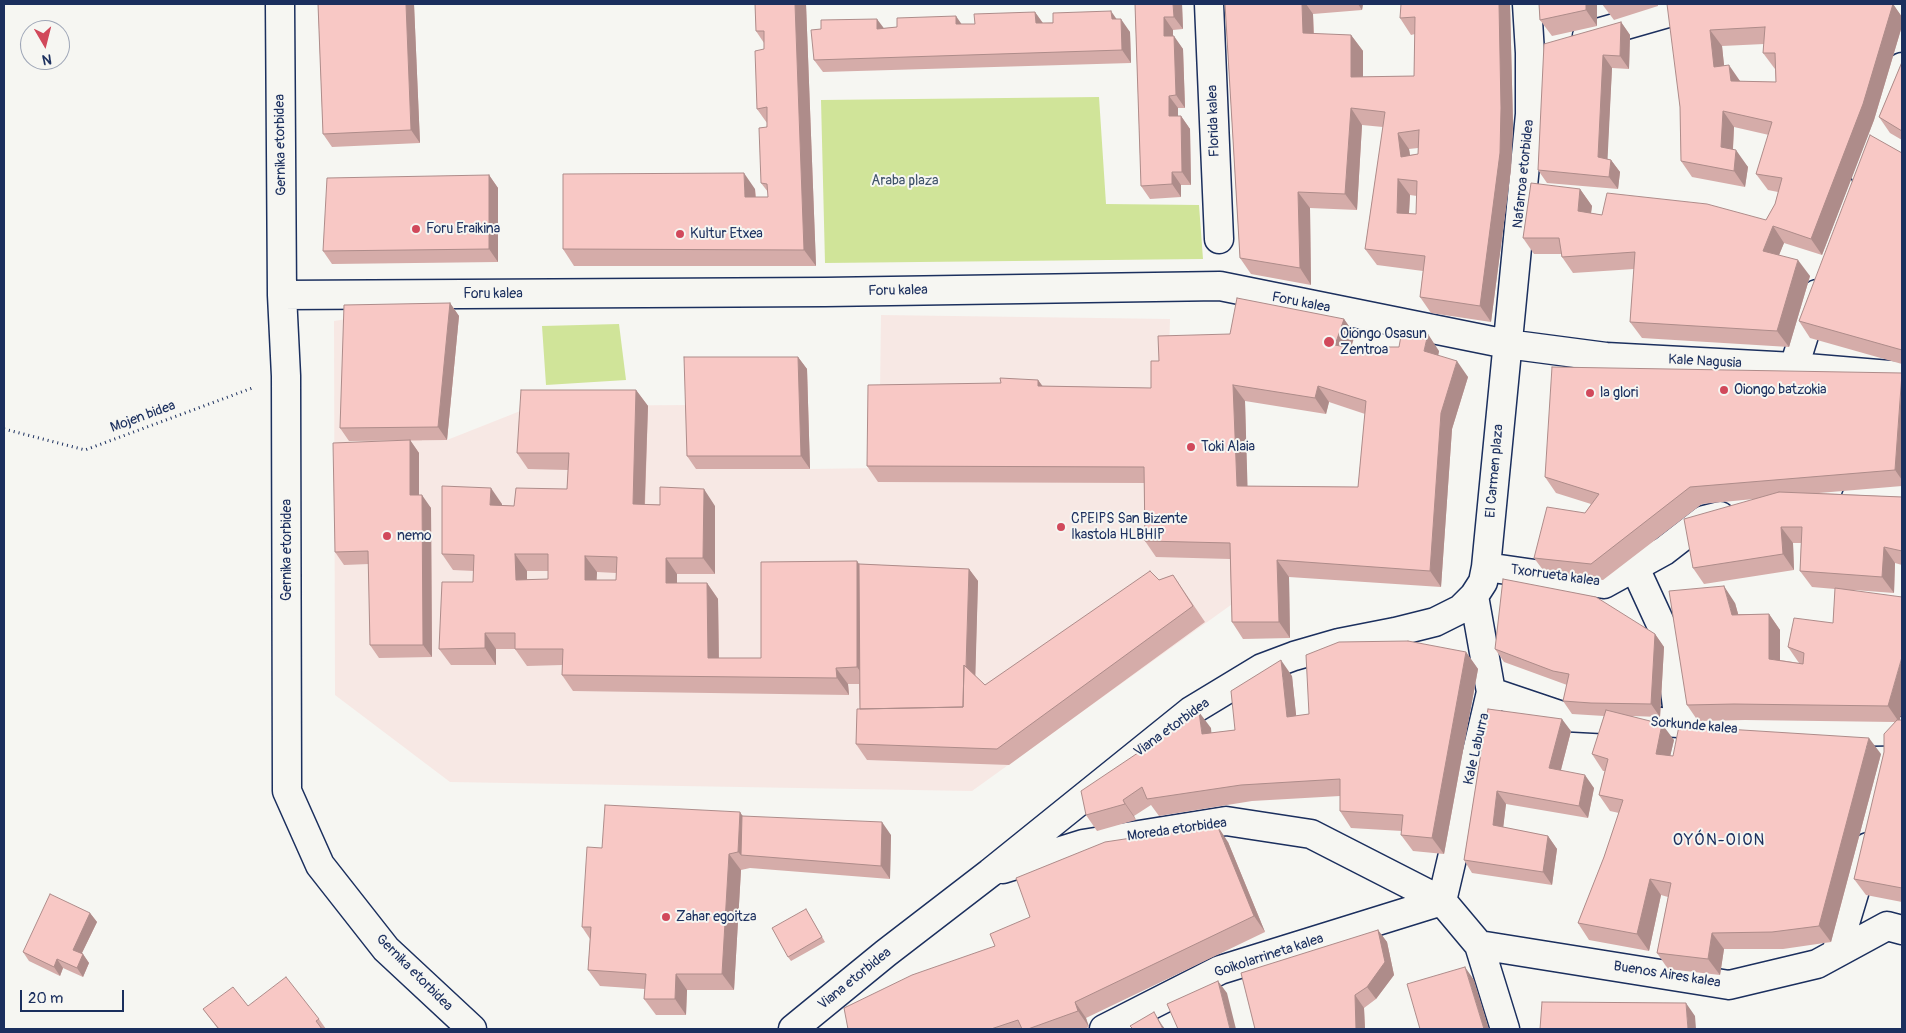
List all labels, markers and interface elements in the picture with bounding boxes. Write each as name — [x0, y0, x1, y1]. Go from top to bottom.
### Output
north arrow — [20, 20, 70, 70]
text: N — [41, 50, 53, 68]
street label: Florida kalea — [1204, 85, 1224, 157]
street label: Gernika etorbidea — [272, 94, 290, 196]
street label: Nafarroa etorbidea — [1510, 119, 1538, 229]
park label: Araba plaza — [871, 173, 939, 189]
place label: Foru Eraikina — [426, 221, 500, 237]
marker: Foru Eraikina — [410, 223, 422, 235]
place label: Kultur Etxea — [690, 226, 763, 242]
marker: Kultur Etxea — [674, 228, 686, 240]
street label: Foru kalea — [868, 282, 928, 300]
street label: Foru kalea — [463, 286, 523, 302]
street label: Foru kalea — [1270, 289, 1332, 317]
place label: Oiongo Osasun Zentroa — [1340, 326, 1427, 358]
marker: Oiongo Osasun Zentroa — [1322, 335, 1336, 349]
street label: Kale Nagusia — [1668, 352, 1742, 372]
place label: Oiongo batzokia — [1734, 382, 1827, 398]
marker: Oiongo batzokia — [1718, 384, 1730, 396]
place label: la glori — [1600, 385, 1638, 401]
marker: la glori — [1584, 387, 1596, 399]
street label: Mojen bidea — [108, 397, 178, 437]
street label: El Carmen plaza — [1483, 423, 1507, 519]
place label: Toki Alaia — [1201, 439, 1255, 455]
marker: Toki Alaia — [1185, 441, 1197, 453]
street label: Gernika etorbidea — [279, 499, 295, 601]
place label: CPEIPS San Bizente Ikastola HLBHIP — [1071, 511, 1187, 544]
marker: CPEIPS San Bizente Ikastola HLBHIP — [1055, 521, 1067, 533]
place label: nemo — [397, 528, 432, 544]
marker: nemo — [381, 530, 393, 542]
street label: Txorrueta kalea — [1509, 561, 1601, 591]
street label: Viana etorbidea — [1131, 695, 1213, 761]
street label: Kale Laburra — [1461, 712, 1493, 786]
street label: Sorkunde kalea — [1650, 714, 1738, 738]
street label: Moreda etorbidea — [1126, 815, 1228, 845]
district label: OYÓN-OION — [1672, 831, 1766, 851]
place label: Zahar egoitza — [676, 909, 757, 925]
marker: Zahar egoitza — [660, 911, 672, 923]
street label: Goikolarrineta kalea — [1212, 930, 1326, 982]
street label: Gernika etorbidea — [372, 931, 456, 1015]
street label: Viana etorbidea — [815, 944, 895, 1014]
street label: Buenos Aires kalea — [1612, 958, 1722, 992]
scale bar — [22, 980, 126, 1012]
text: 20 m — [28, 989, 63, 1008]

